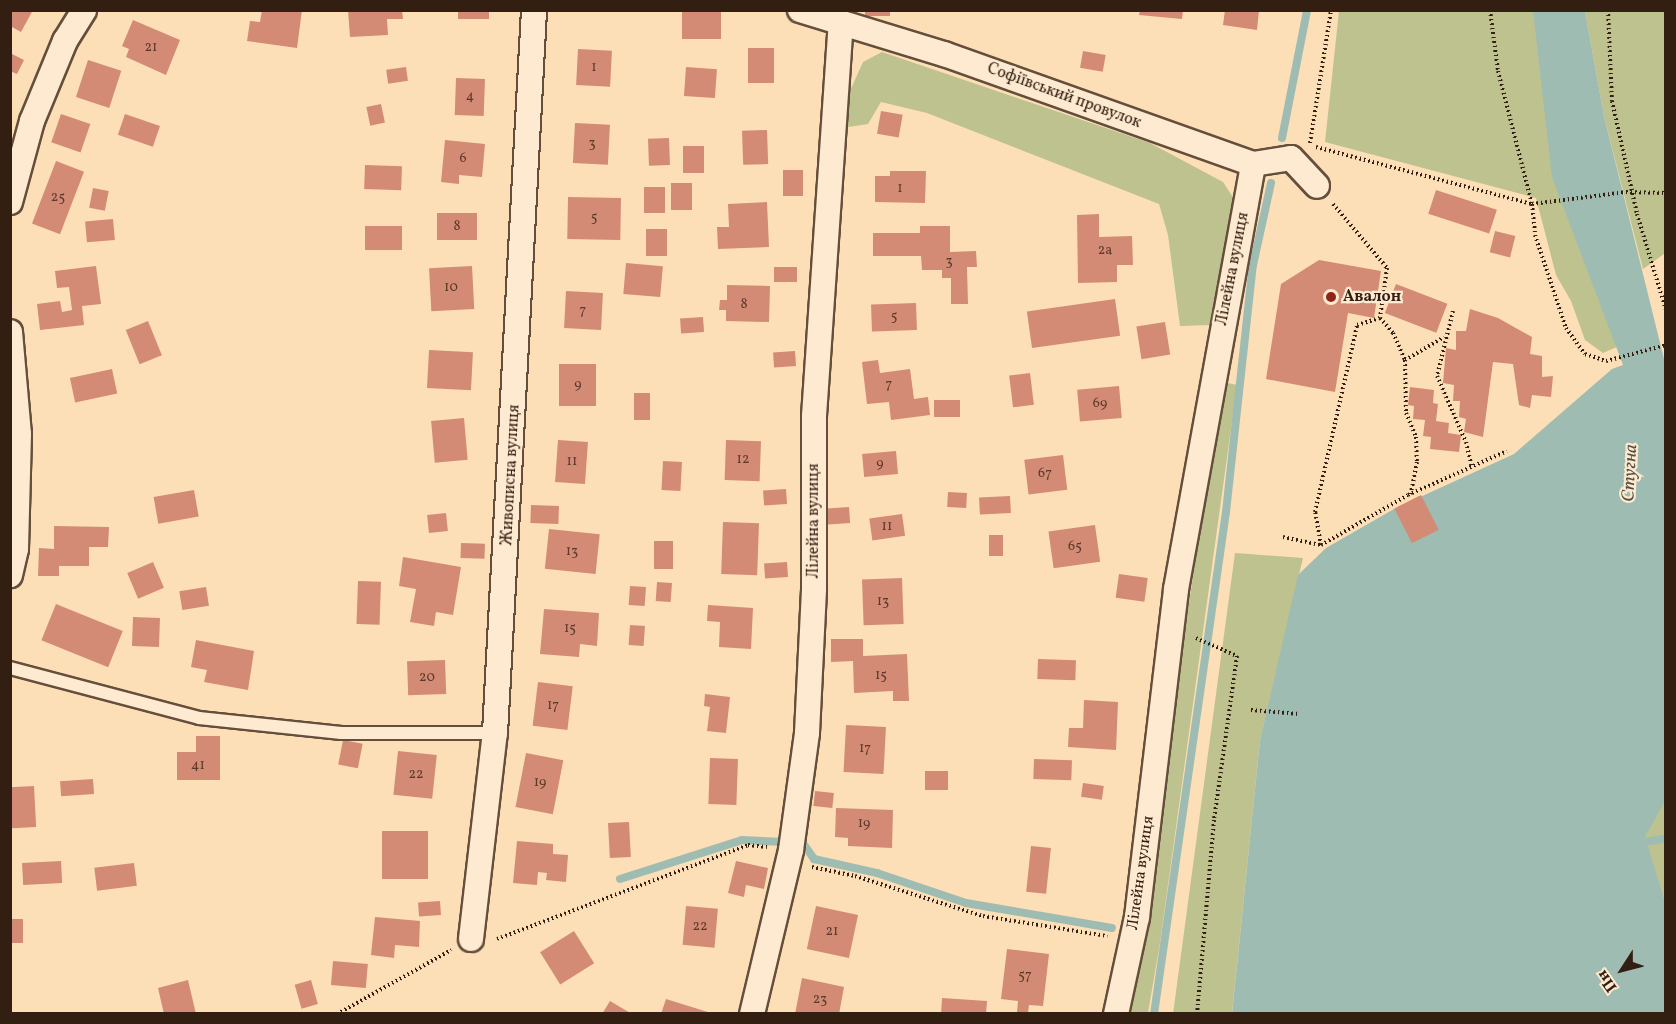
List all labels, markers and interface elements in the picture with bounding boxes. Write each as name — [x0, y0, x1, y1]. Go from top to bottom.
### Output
house number: 21 — [145, 40, 157, 56]
street label: Софіївський провулок — [984, 59, 1144, 133]
house number: 1 — [591, 60, 597, 76]
house number: 4 — [466, 89, 474, 105]
house number: 3 — [588, 136, 596, 152]
house number: 6 — [459, 151, 467, 167]
house number: 1 — [897, 181, 903, 197]
house number: 25 — [51, 190, 65, 206]
house number: 5 — [591, 210, 597, 226]
street label: Лілейна вулиця — [1213, 211, 1253, 327]
house number: 8 — [453, 219, 461, 235]
house number: 2а — [1098, 243, 1112, 259]
house number: 3 — [945, 254, 953, 270]
house number: 10 — [444, 280, 458, 296]
place label: Авалон — [1343, 287, 1401, 307]
marker: Авалон — [1324, 290, 1338, 304]
house number: 8 — [740, 297, 748, 313]
house number: 7 — [580, 303, 586, 319]
house number: 5 — [891, 309, 897, 325]
house number: 9 — [574, 377, 582, 393]
house number: 7 — [886, 377, 892, 393]
house number: 69 — [1093, 396, 1107, 412]
street label: Живописна вулиця — [498, 404, 524, 546]
water label: Стугна — [1619, 444, 1643, 502]
house number: 12 — [737, 452, 749, 468]
house number: 11 — [567, 454, 577, 470]
house number: 9 — [876, 456, 884, 472]
street label: Лілейна вулиця — [804, 464, 824, 578]
house number: 67 — [1038, 466, 1052, 482]
house number: 11 — [882, 519, 892, 535]
house number: 65 — [1068, 539, 1082, 555]
house number: 13 — [566, 544, 578, 560]
house number: 13 — [877, 594, 889, 610]
house number: 15 — [564, 621, 576, 637]
house number: 15 — [875, 668, 887, 684]
house number: 20 — [419, 670, 435, 686]
house number: 17 — [547, 698, 559, 714]
house number: 17 — [859, 741, 871, 757]
house number: 41 — [191, 758, 205, 774]
house number: 22 — [408, 767, 424, 783]
house number: 19 — [534, 775, 546, 791]
street label: Лілейна вулиця — [1123, 815, 1159, 931]
house number: 19 — [858, 816, 870, 832]
house number: 22 — [692, 919, 708, 935]
house number: 21 — [826, 924, 838, 940]
north arrow — [1592, 940, 1652, 1000]
text: Пн — [1592, 965, 1623, 996]
house number: 57 — [1018, 968, 1032, 984]
house number: 23 — [813, 992, 827, 1008]

